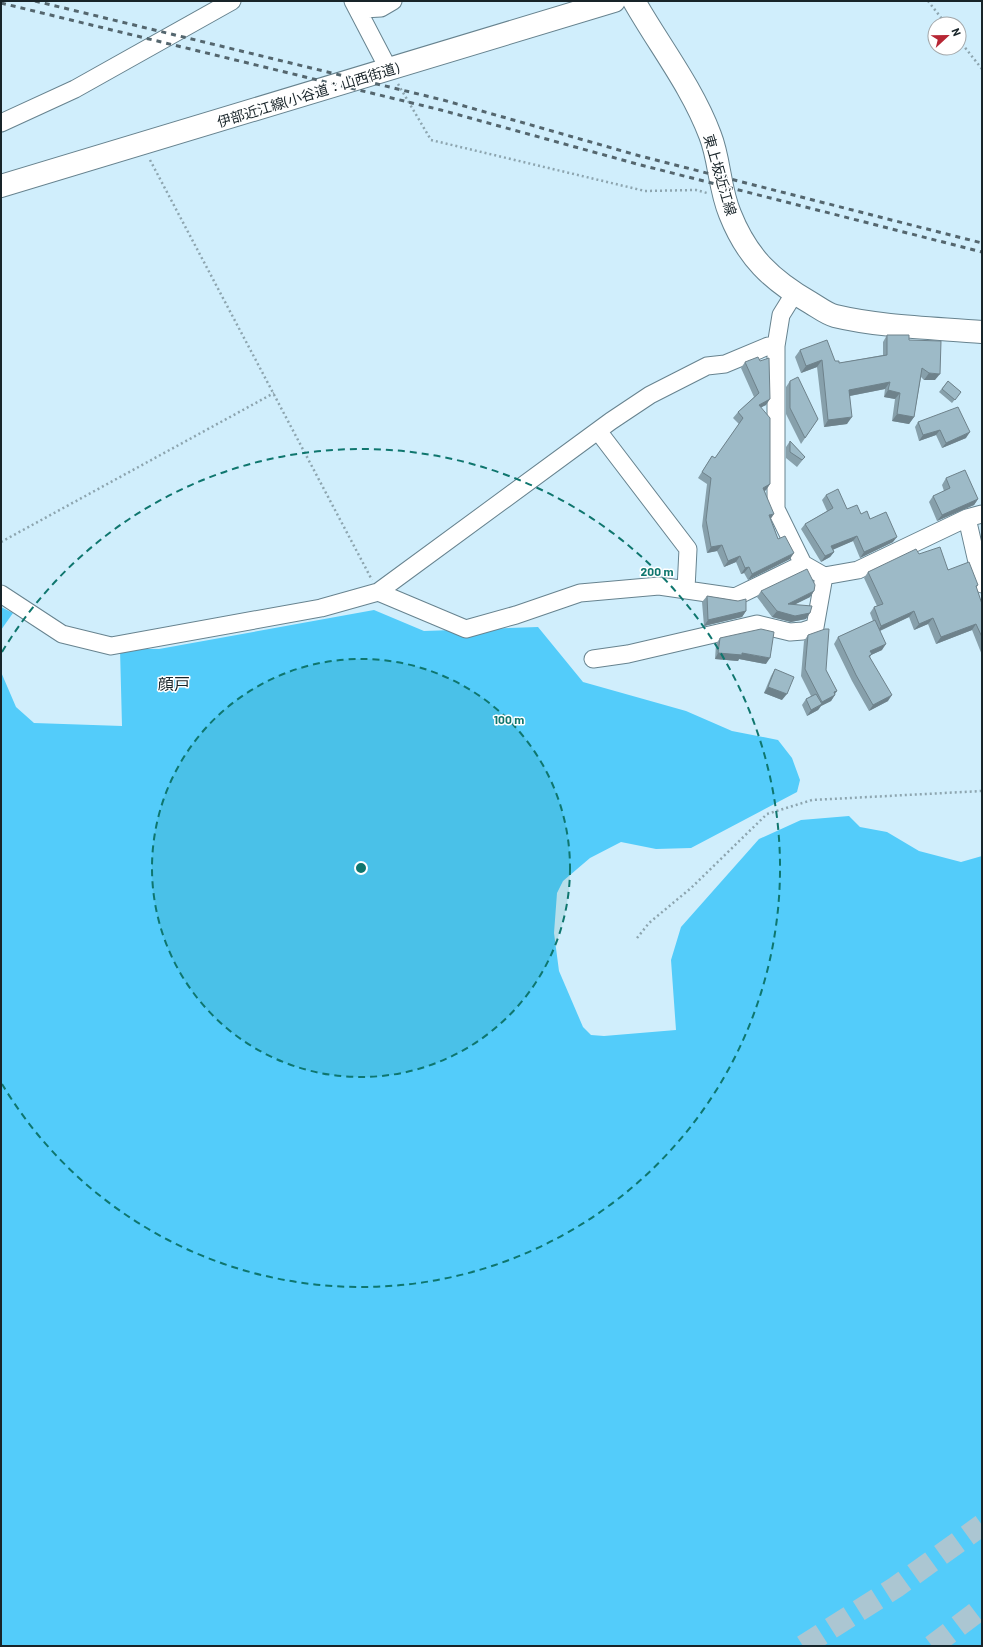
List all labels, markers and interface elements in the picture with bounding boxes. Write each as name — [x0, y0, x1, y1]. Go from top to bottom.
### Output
north arrow — [927, 16, 967, 56]
text: N — [949, 26, 964, 38]
street label: 伊部近江線(小谷道：山西街道) — [215, 59, 401, 130]
street label: 東上坂近江線 — [701, 132, 740, 218]
text: 200 m — [641, 564, 673, 578]
district label: 顔戸 — [158, 674, 190, 693]
text: 100 m — [494, 712, 524, 726]
centre of rings — [354, 861, 368, 875]

